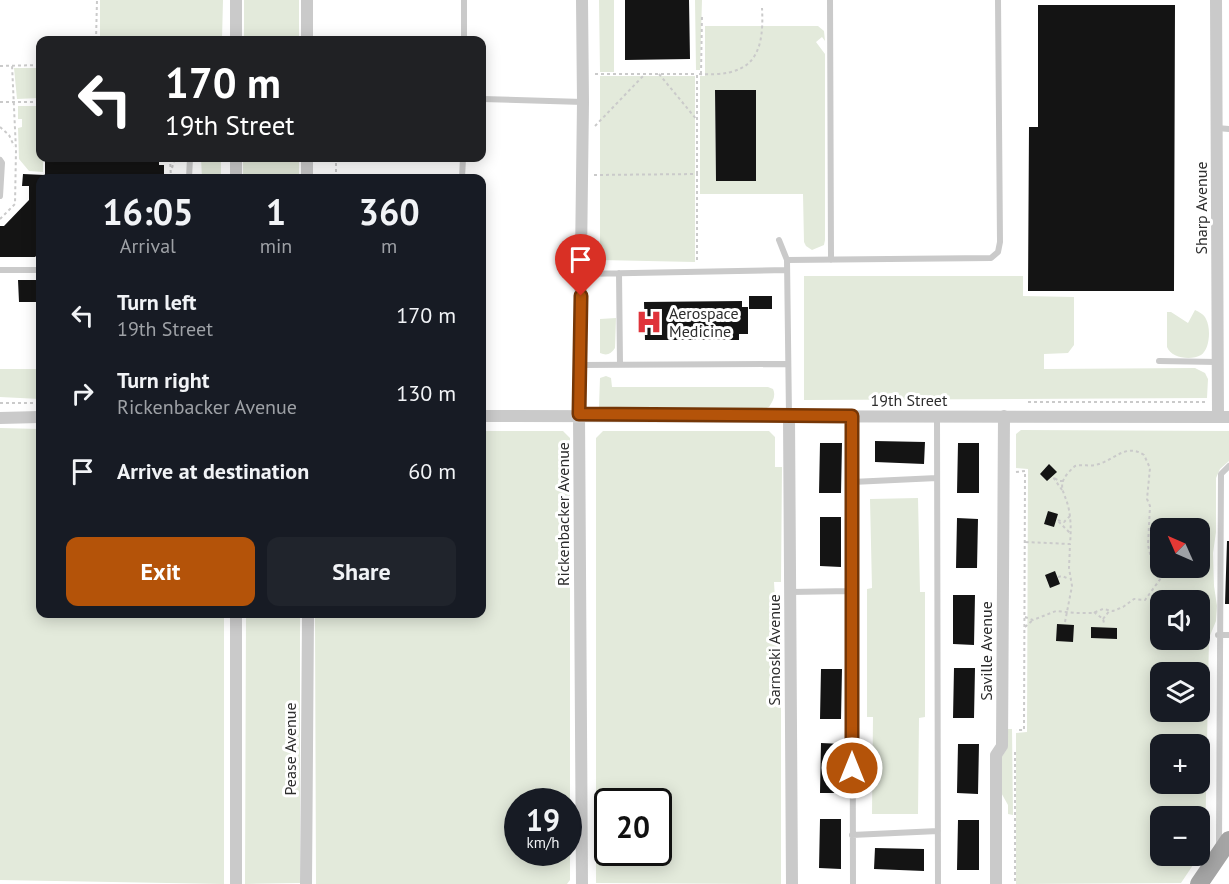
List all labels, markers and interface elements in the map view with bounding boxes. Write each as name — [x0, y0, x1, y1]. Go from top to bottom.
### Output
text: 170 m — [165, 55, 281, 110]
icon: left — [66, 60, 144, 138]
text: 19th Street — [165, 108, 295, 142]
street label: Sharp Avenue — [1191, 161, 1211, 255]
text: 16:05 — [102, 188, 194, 235]
text: 1 — [266, 188, 286, 235]
text: 360 — [359, 188, 420, 235]
text: Arrival — [120, 233, 176, 259]
text: min — [260, 233, 292, 259]
text: m — [381, 233, 397, 259]
pin — [555, 234, 606, 296]
icon: arrive — [564, 243, 597, 276]
text: Turn left — [117, 288, 197, 316]
icon: left — [66, 299, 99, 332]
text: 170 m — [396, 301, 456, 329]
place label: Aerospace Medicine — [669, 303, 739, 341]
hospital icon: Aerospace Medicine — [634, 307, 664, 337]
text: 19th Street — [117, 316, 213, 342]
text: Turn right — [117, 366, 209, 394]
icon: right — [66, 377, 99, 410]
text: 130 m — [396, 379, 456, 407]
street label: 19th Street — [871, 390, 948, 410]
text: Rickenbacker Avenue — [117, 394, 297, 420]
street label: Rickenbacker Avenue — [553, 442, 573, 586]
icon: arrive — [66, 455, 99, 488]
text: Arrive at destination — [117, 457, 309, 485]
text: 60 m — [408, 457, 456, 485]
north arrow — [1150, 518, 1210, 578]
map controls — [1150, 518, 1210, 866]
button: Exit — [66, 537, 255, 606]
button: Share — [267, 537, 456, 606]
button: sound — [1150, 590, 1210, 650]
street label: Sarnoski Avenue — [764, 594, 784, 706]
street label: Saville Avenue — [976, 601, 996, 701]
button: layers — [1150, 662, 1210, 722]
street label: Pease Avenue — [280, 702, 300, 796]
button: + — [1150, 734, 1210, 794]
position arrow — [820, 736, 884, 800]
speed limit sign: 20 — [594, 788, 672, 866]
text: 19 — [526, 800, 560, 839]
button: − — [1150, 806, 1210, 866]
text: km/h — [527, 833, 559, 852]

